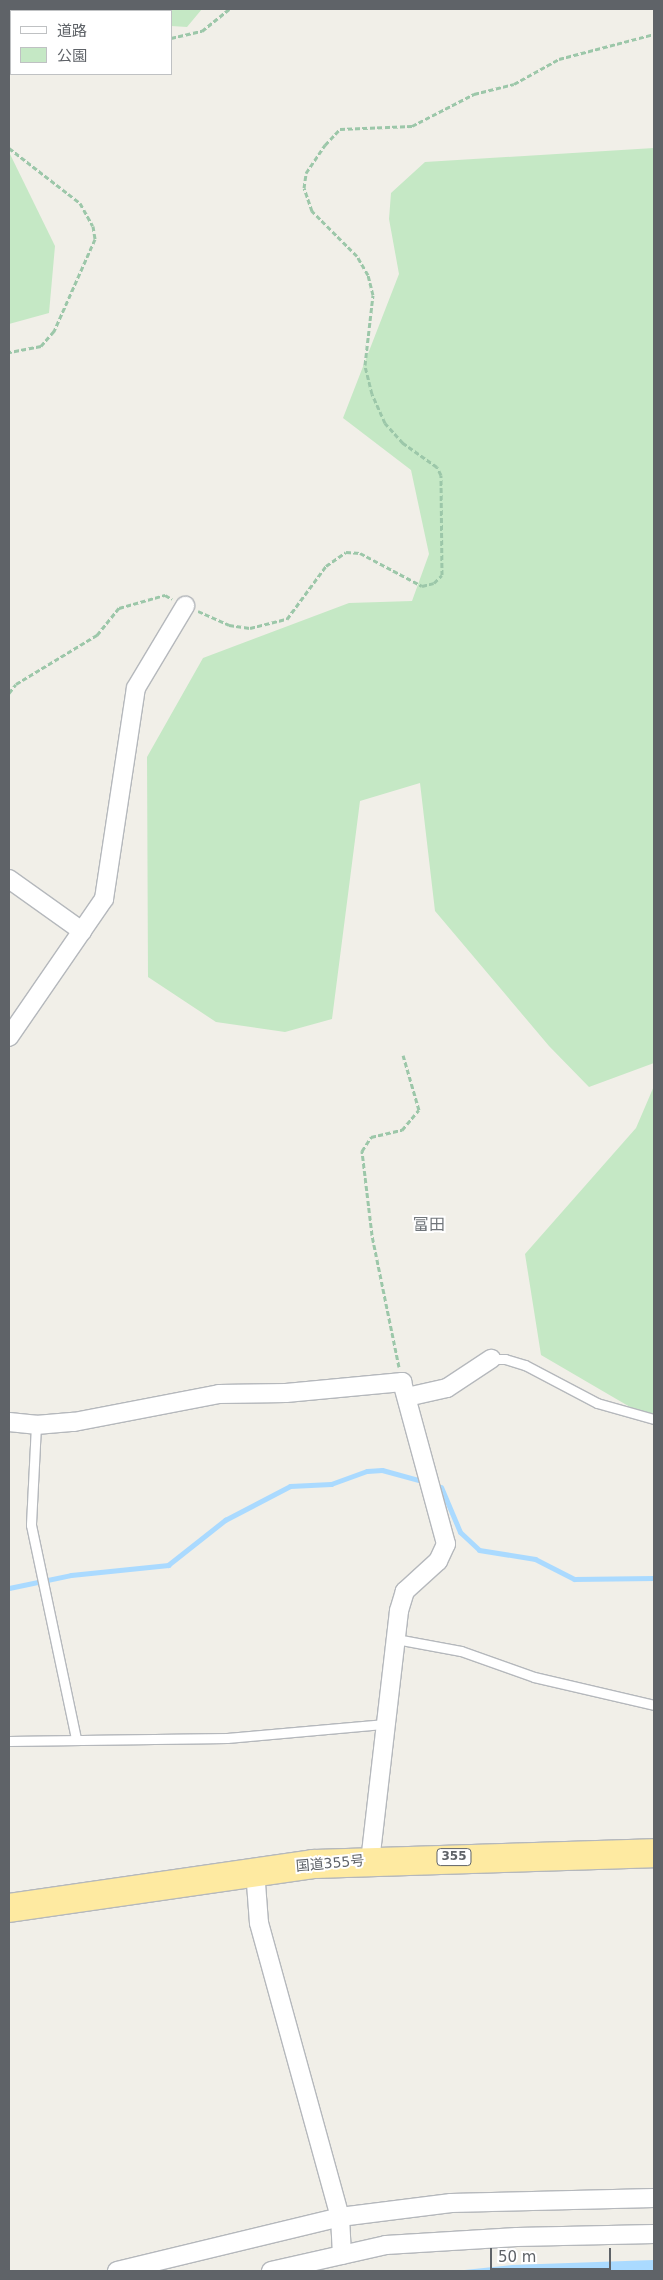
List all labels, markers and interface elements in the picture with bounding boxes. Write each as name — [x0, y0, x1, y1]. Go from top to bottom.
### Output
legend — [10, 10, 172, 75]
text: 道路 — [57, 22, 87, 40]
text: 公園 — [57, 47, 87, 65]
district label: 富田 — [413, 1215, 445, 1235]
road number: 355 — [435, 1848, 473, 1866]
street label: 国道355号 — [295, 1852, 365, 1874]
scale bar — [493, 2238, 614, 2270]
text: 50 m — [498, 2248, 536, 2266]

